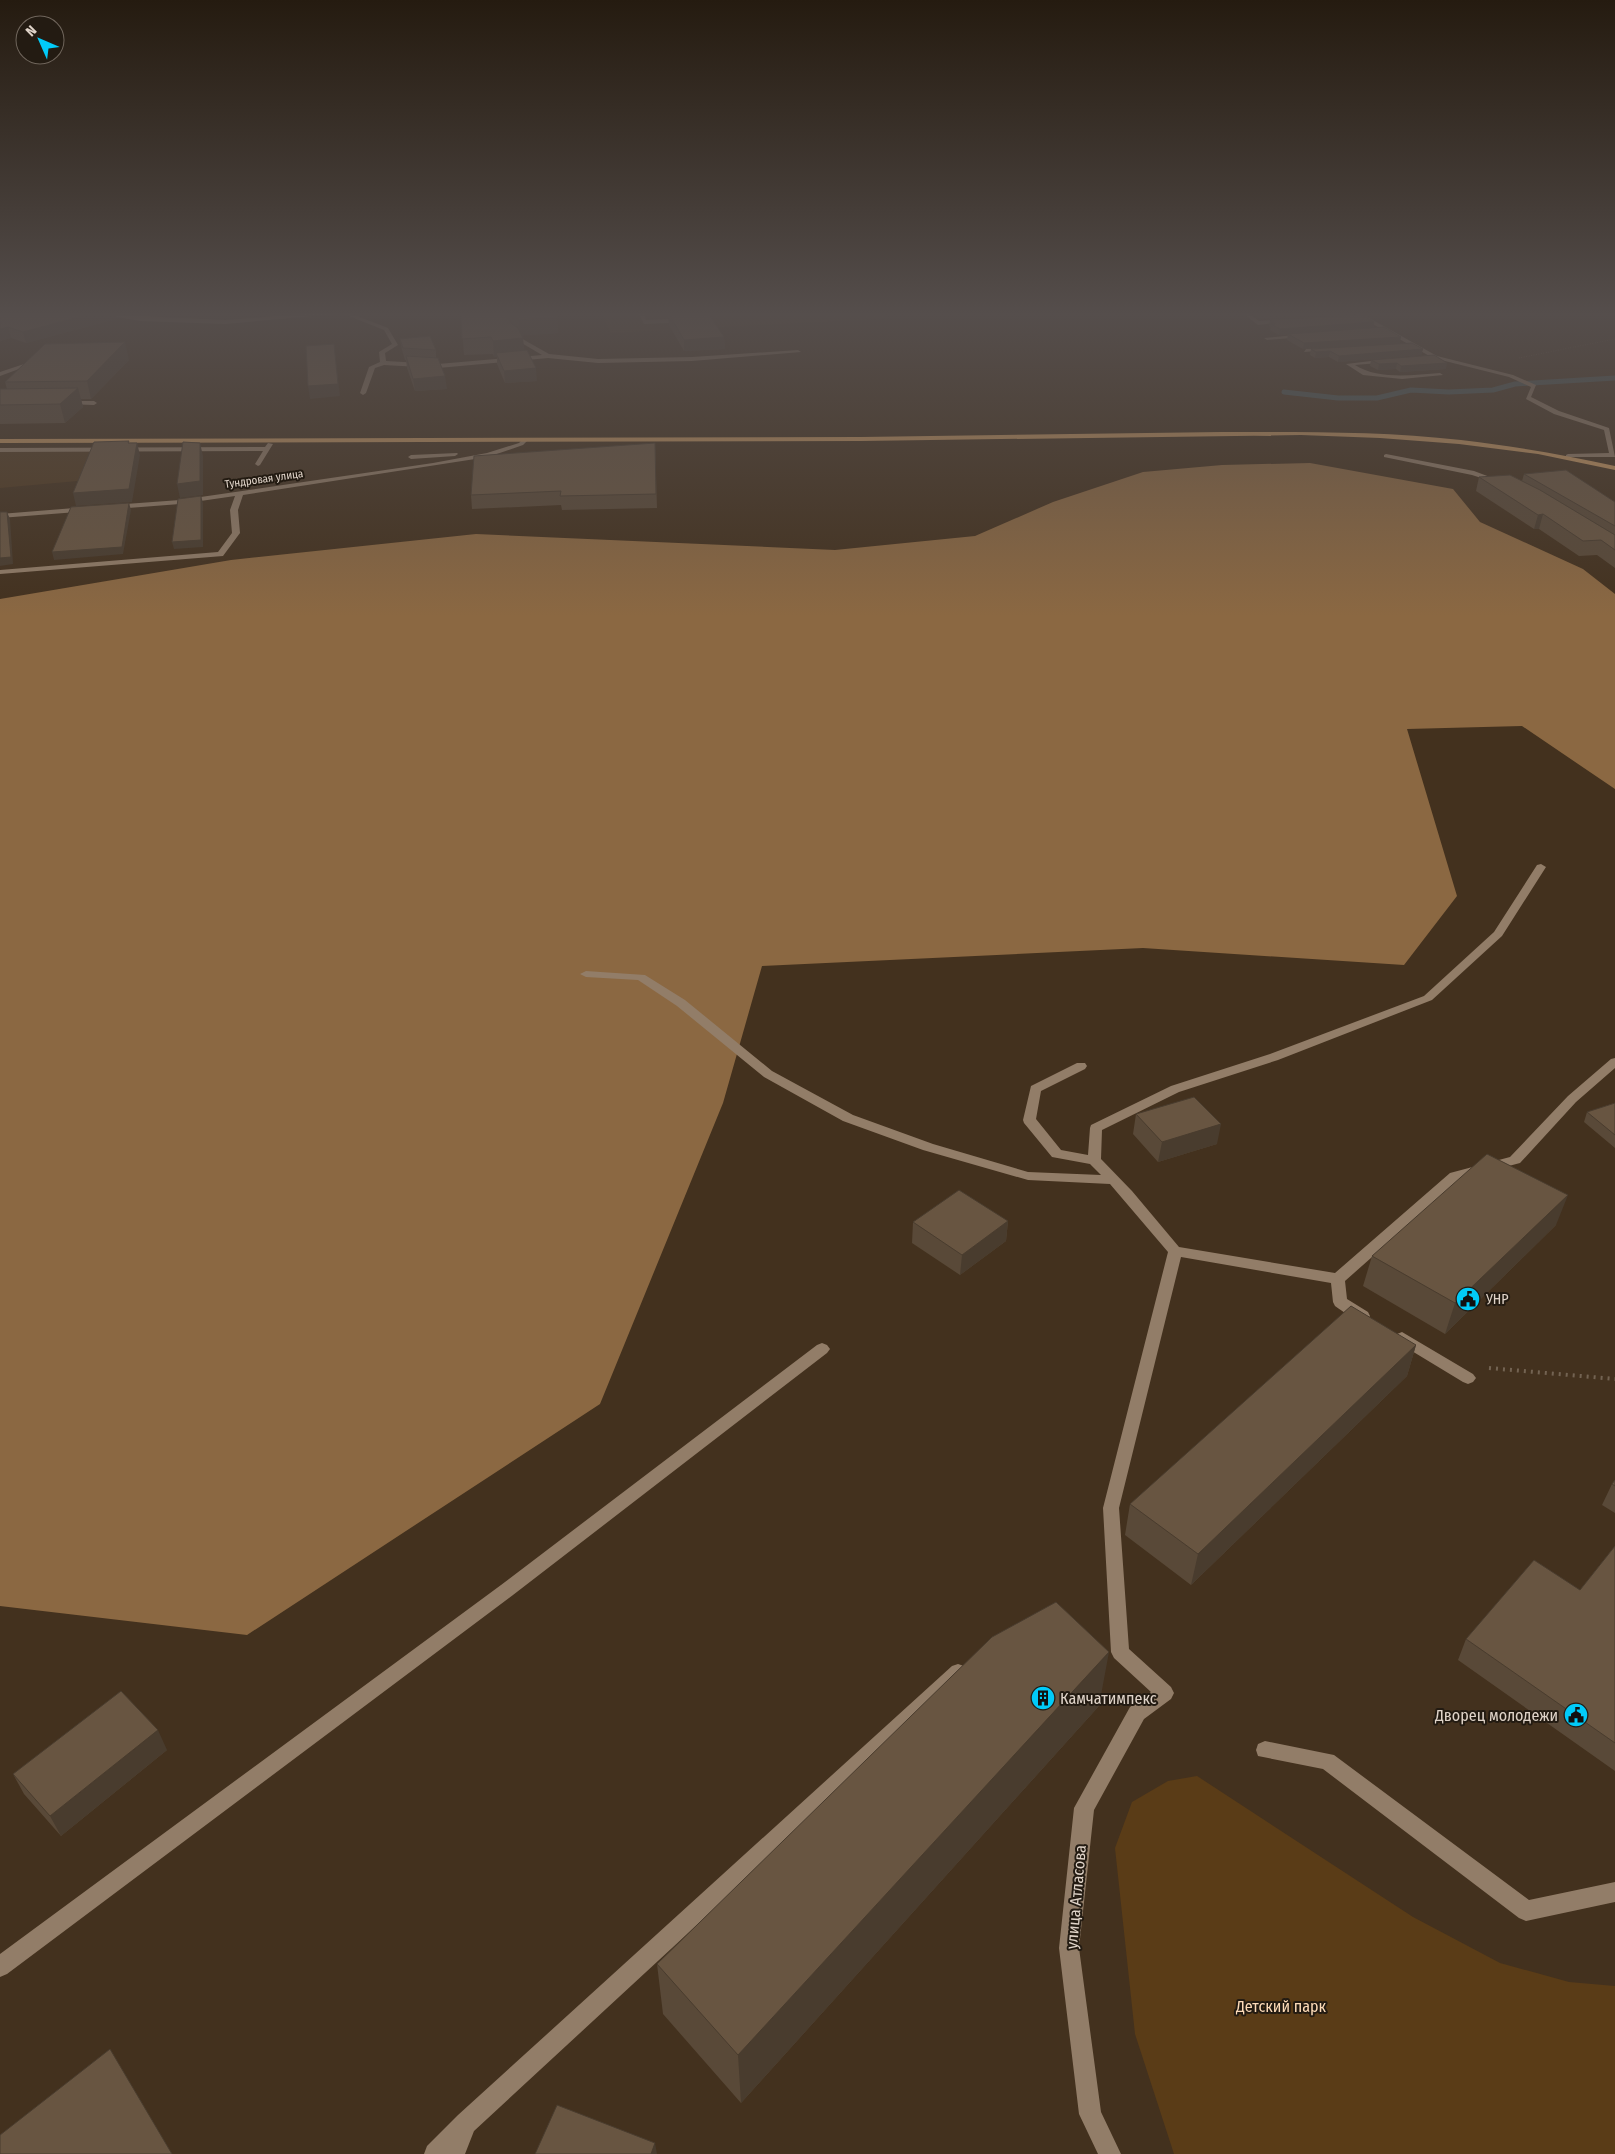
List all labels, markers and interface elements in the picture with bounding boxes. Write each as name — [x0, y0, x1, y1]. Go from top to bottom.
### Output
north arrow — [15, 15, 65, 65]
text: N — [22, 22, 40, 40]
street label: Тундровая улица — [224, 467, 304, 491]
public building icon: УНР — [1455, 1286, 1481, 1312]
place label: УНР — [1485, 1291, 1509, 1308]
building icon: Камчатимпекс — [1030, 1685, 1056, 1711]
place label: Камчатимпекс — [1060, 1689, 1157, 1708]
public building icon: Дворец молодежи — [1563, 1702, 1589, 1728]
place label: Дворец молодежи — [1434, 1706, 1558, 1725]
street label: улица Атласова — [1062, 1844, 1090, 1950]
park label: Детский парк — [1235, 1997, 1327, 2016]

